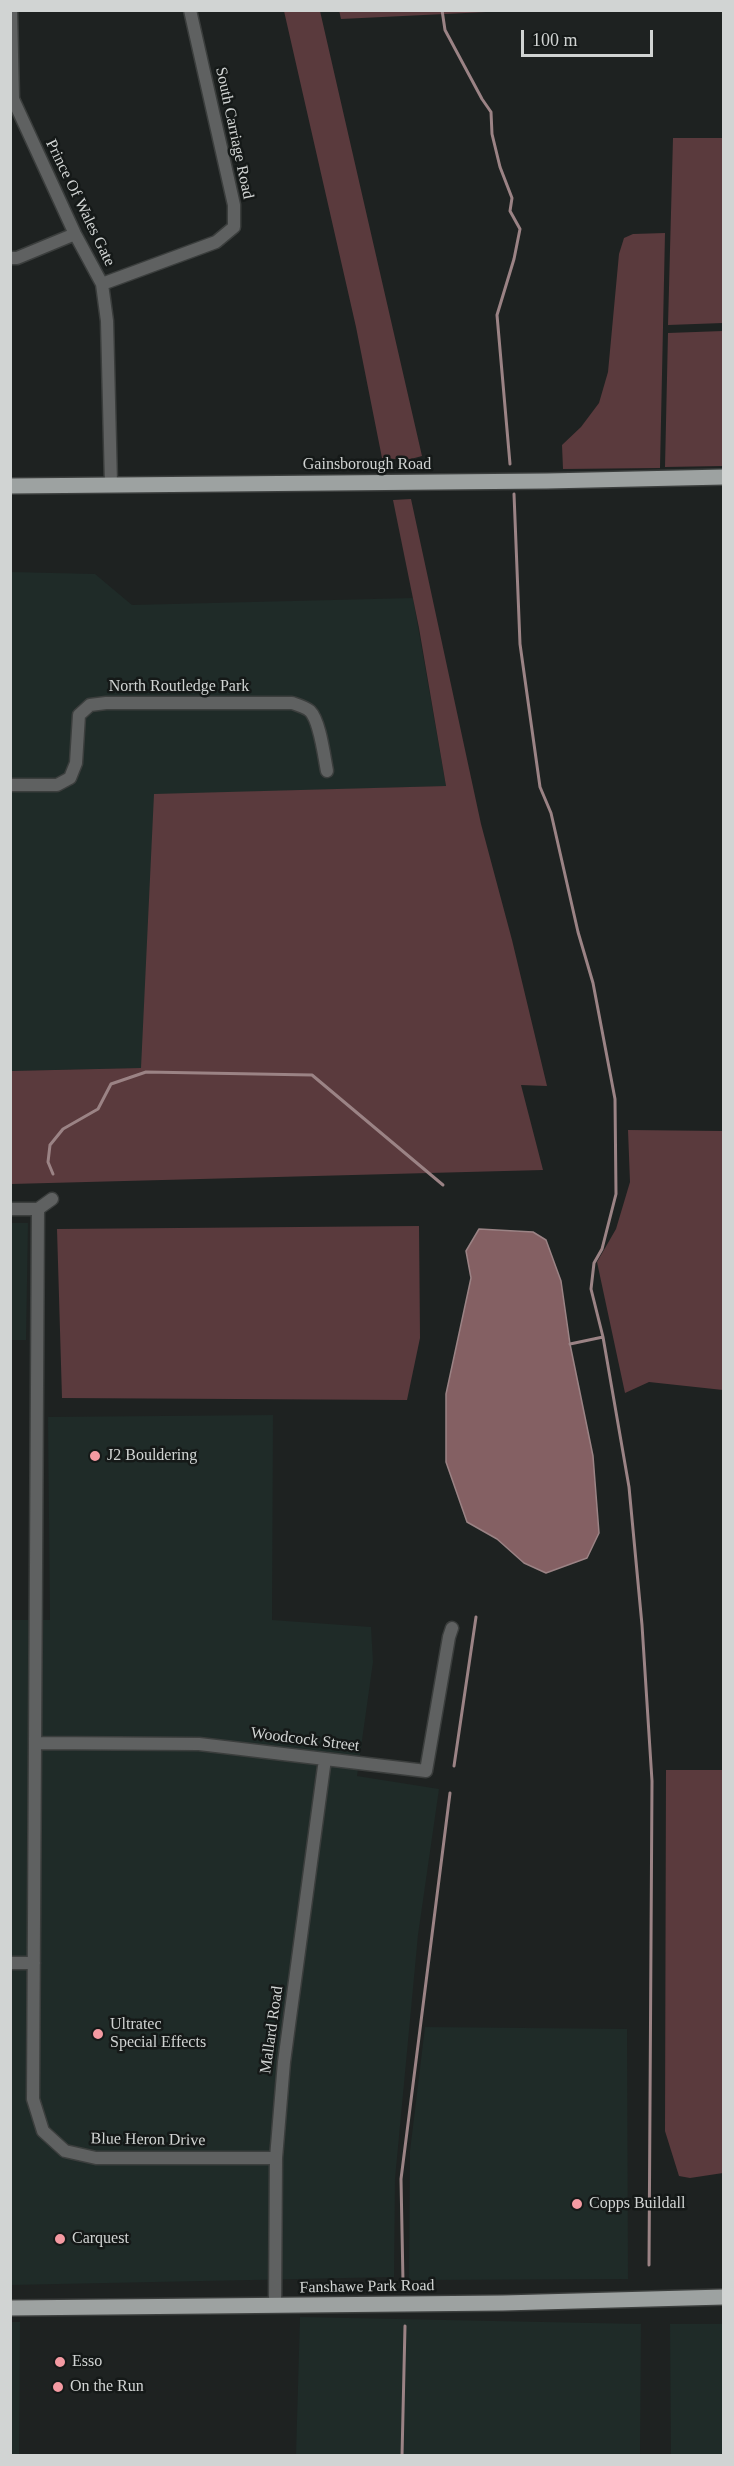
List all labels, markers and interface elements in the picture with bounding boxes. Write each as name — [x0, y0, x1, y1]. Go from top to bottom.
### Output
scale bar — [524, 18, 656, 56]
text: 100 m — [532, 30, 578, 50]
street label: South Carriage Road — [211, 65, 257, 201]
street label: Prince Of Wales Gate — [41, 136, 119, 270]
street label: Gainsborough Road — [303, 455, 431, 475]
street label: North Routledge Park — [109, 677, 249, 697]
place label: J2 Bouldering — [107, 1446, 197, 1466]
marker: J2 Bouldering — [88, 1449, 102, 1463]
street label: Woodcock Street — [250, 1724, 360, 1756]
street label: Mallard Road — [256, 1985, 288, 2075]
place label: Ultratec Special Effects — [110, 2015, 206, 2053]
marker: Ultratec Special Effects — [91, 2027, 105, 2041]
street label: Blue Heron Drive — [91, 2129, 205, 2151]
place label: Copps Buildall — [589, 2194, 685, 2214]
marker: Copps Buildall — [570, 2197, 584, 2211]
place label: Carquest — [72, 2229, 129, 2249]
marker: Carquest — [53, 2232, 67, 2246]
street label: Fanshawe Park Road — [299, 2276, 435, 2298]
place label: Esso — [72, 2352, 102, 2372]
marker: Esso — [53, 2355, 67, 2369]
place label: On the Run — [70, 2377, 144, 2397]
marker: On the Run — [51, 2380, 65, 2394]

